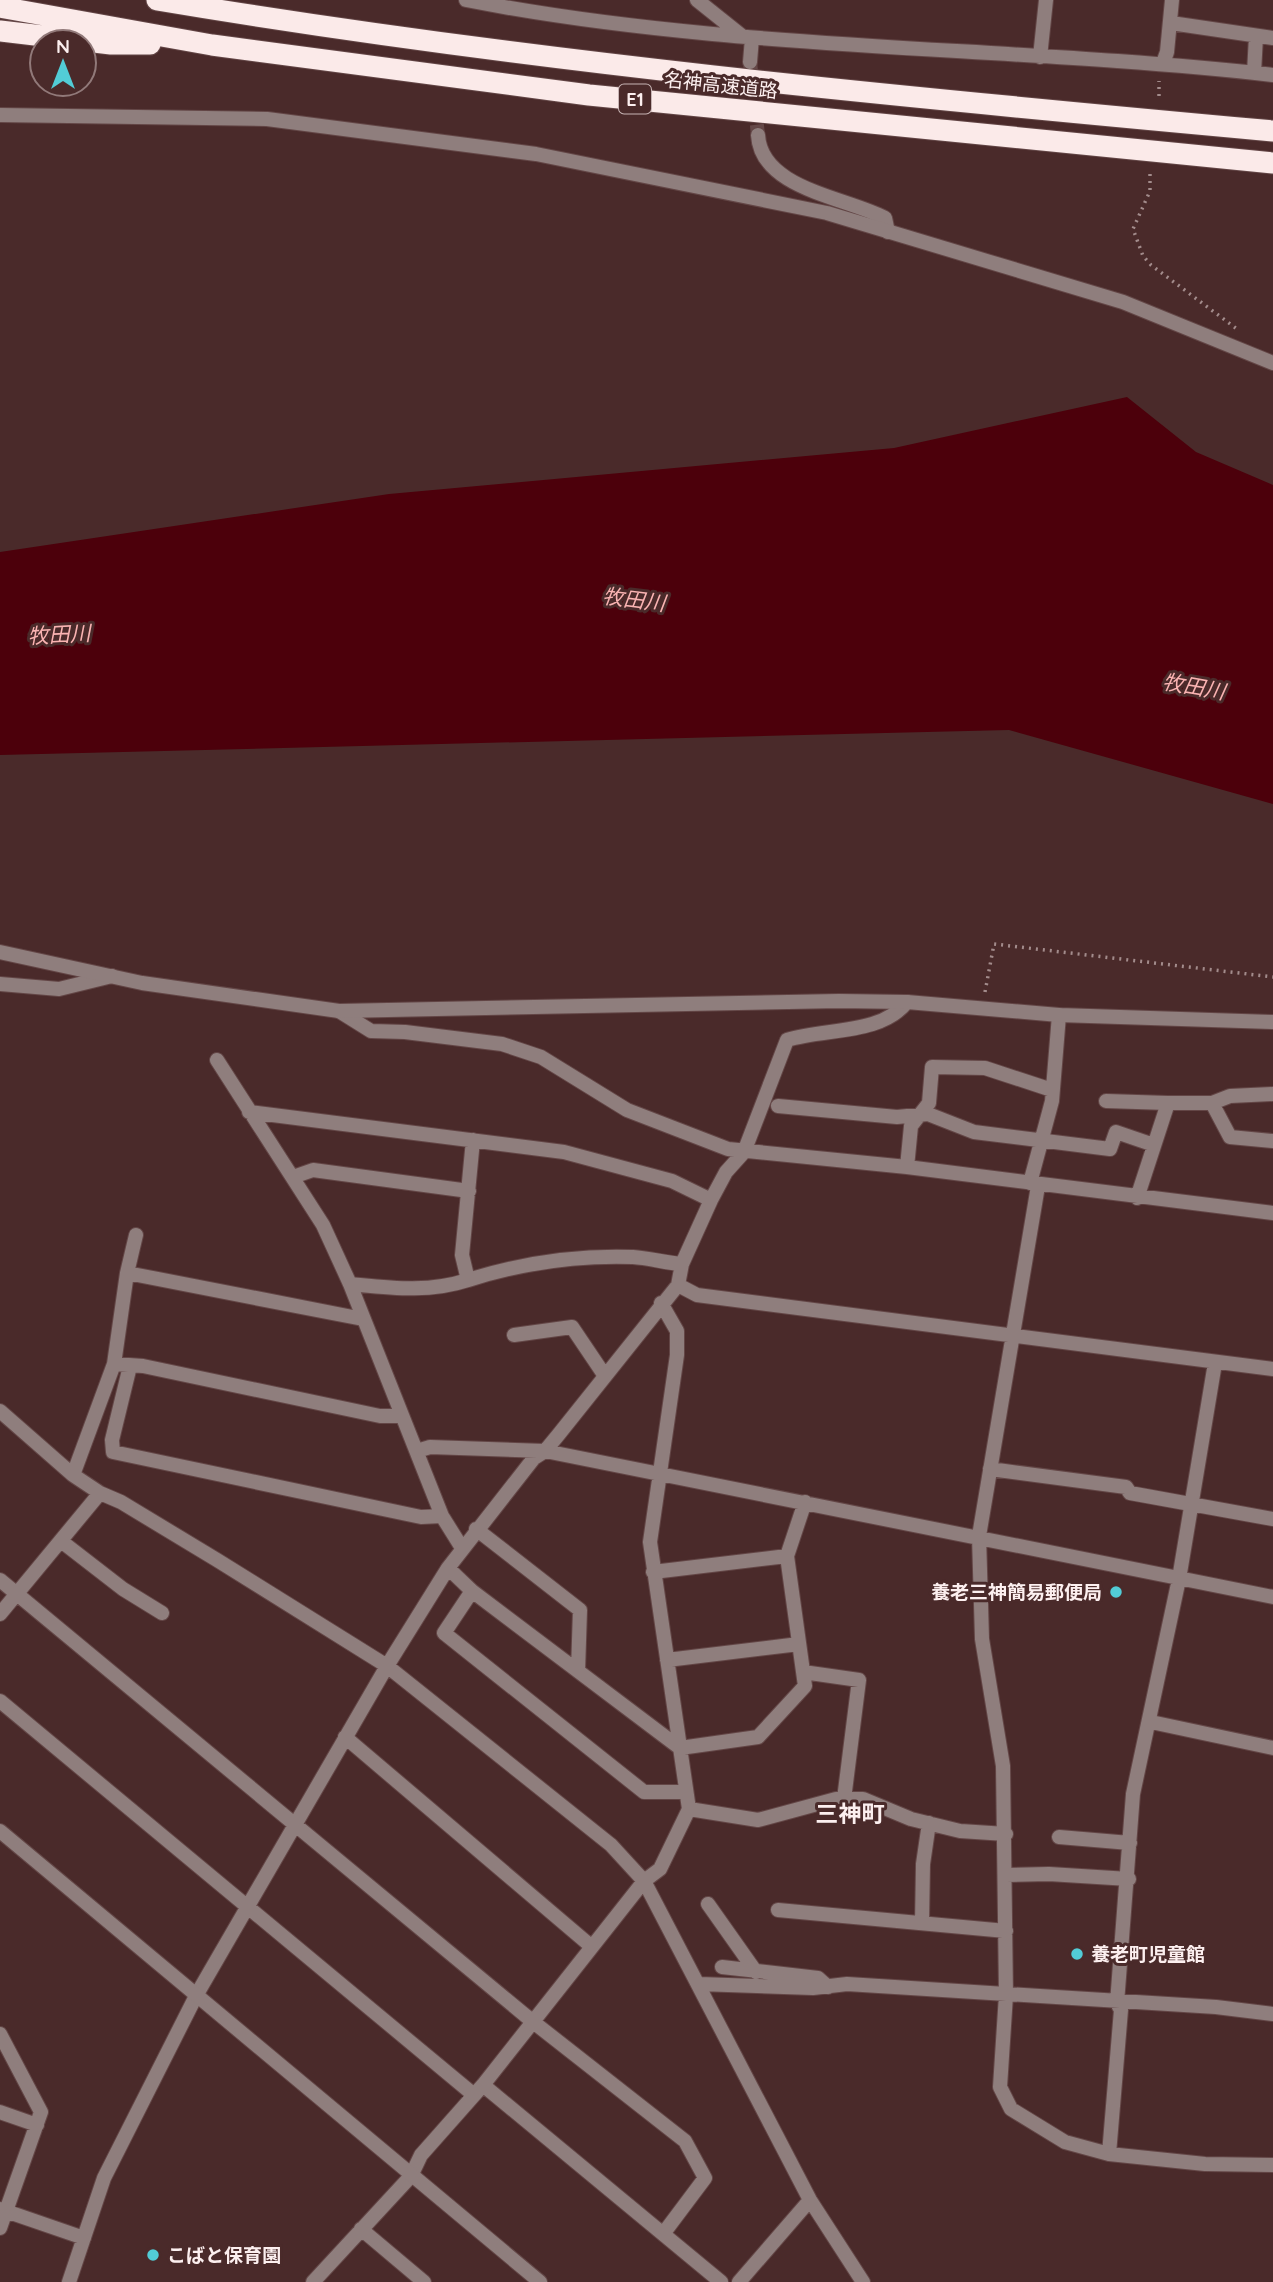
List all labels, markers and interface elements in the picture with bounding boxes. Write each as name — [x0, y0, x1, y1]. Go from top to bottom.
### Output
north arrow — [28, 28, 98, 98]
text: N — [56, 34, 70, 58]
street label: 名神高速道路 — [663, 67, 779, 103]
road number: E1 — [619, 84, 651, 114]
water label: 牧田川 — [601, 582, 669, 616]
water label: 牧田川 — [27, 619, 93, 649]
water label: 牧田川 — [1161, 668, 1229, 705]
place label: 養老三神簡易郵便局 — [931, 1580, 1102, 1604]
marker: 養老三神簡易郵便局 — [1108, 1584, 1124, 1600]
district label: 三神町 — [816, 1799, 885, 1828]
place label: 養老町児童館 — [1091, 1942, 1205, 1966]
marker: 養老町児童館 — [1069, 1946, 1085, 1962]
place label: こばと保育園 — [167, 2243, 281, 2267]
marker: こばと保育園 — [145, 2247, 161, 2263]

